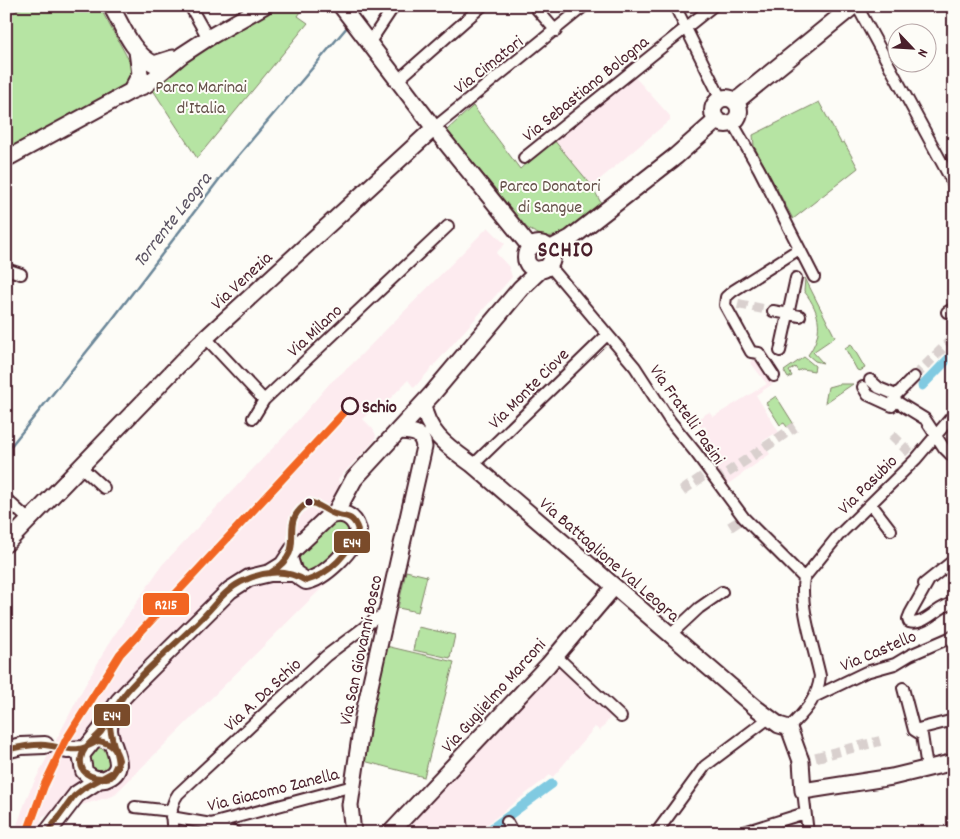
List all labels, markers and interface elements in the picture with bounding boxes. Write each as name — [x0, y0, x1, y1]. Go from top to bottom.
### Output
north arrow — [888, 22, 938, 72]
street label: Via Cimatori — [449, 31, 530, 101]
street label: Via Sebastiano Bologna — [518, 31, 656, 149]
text: N — [911, 45, 932, 60]
park label: Parco Marinai d'Italia — [155, 76, 247, 122]
water label: Torrente Leogra — [128, 167, 220, 274]
park label: Parco Donatori di Sangue — [499, 175, 601, 221]
district label: SCHIO — [538, 236, 594, 267]
street label: Via Venezia — [206, 246, 279, 317]
street label: Via Milano — [283, 300, 349, 364]
street label: Via Monte Ciove — [484, 344, 576, 436]
street label: Via Fratelli Pasini — [642, 360, 730, 471]
place label: Schio — [362, 396, 397, 421]
marker: Schio — [341, 397, 359, 415]
street label: Via Pasubio — [833, 450, 904, 521]
street label: Via Battaglione Val Leogra — [533, 493, 684, 629]
unlabelled marker — [304, 497, 314, 507]
line badge: E44 — [333, 530, 371, 554]
text: E44 — [343, 534, 361, 554]
street label: Via San Giovanni Bosco — [334, 573, 391, 728]
line badge: R215 — [142, 592, 190, 616]
text: R215 — [155, 596, 178, 616]
street label: Via Castello — [837, 625, 921, 680]
street label: Via Guglielmo Marconi — [437, 634, 553, 759]
street label: Via A. Da Schio — [219, 653, 308, 738]
line badge: E44 — [93, 703, 131, 727]
text: E44 — [103, 707, 121, 727]
street label: Via Giacomo Zanella — [205, 763, 343, 820]

